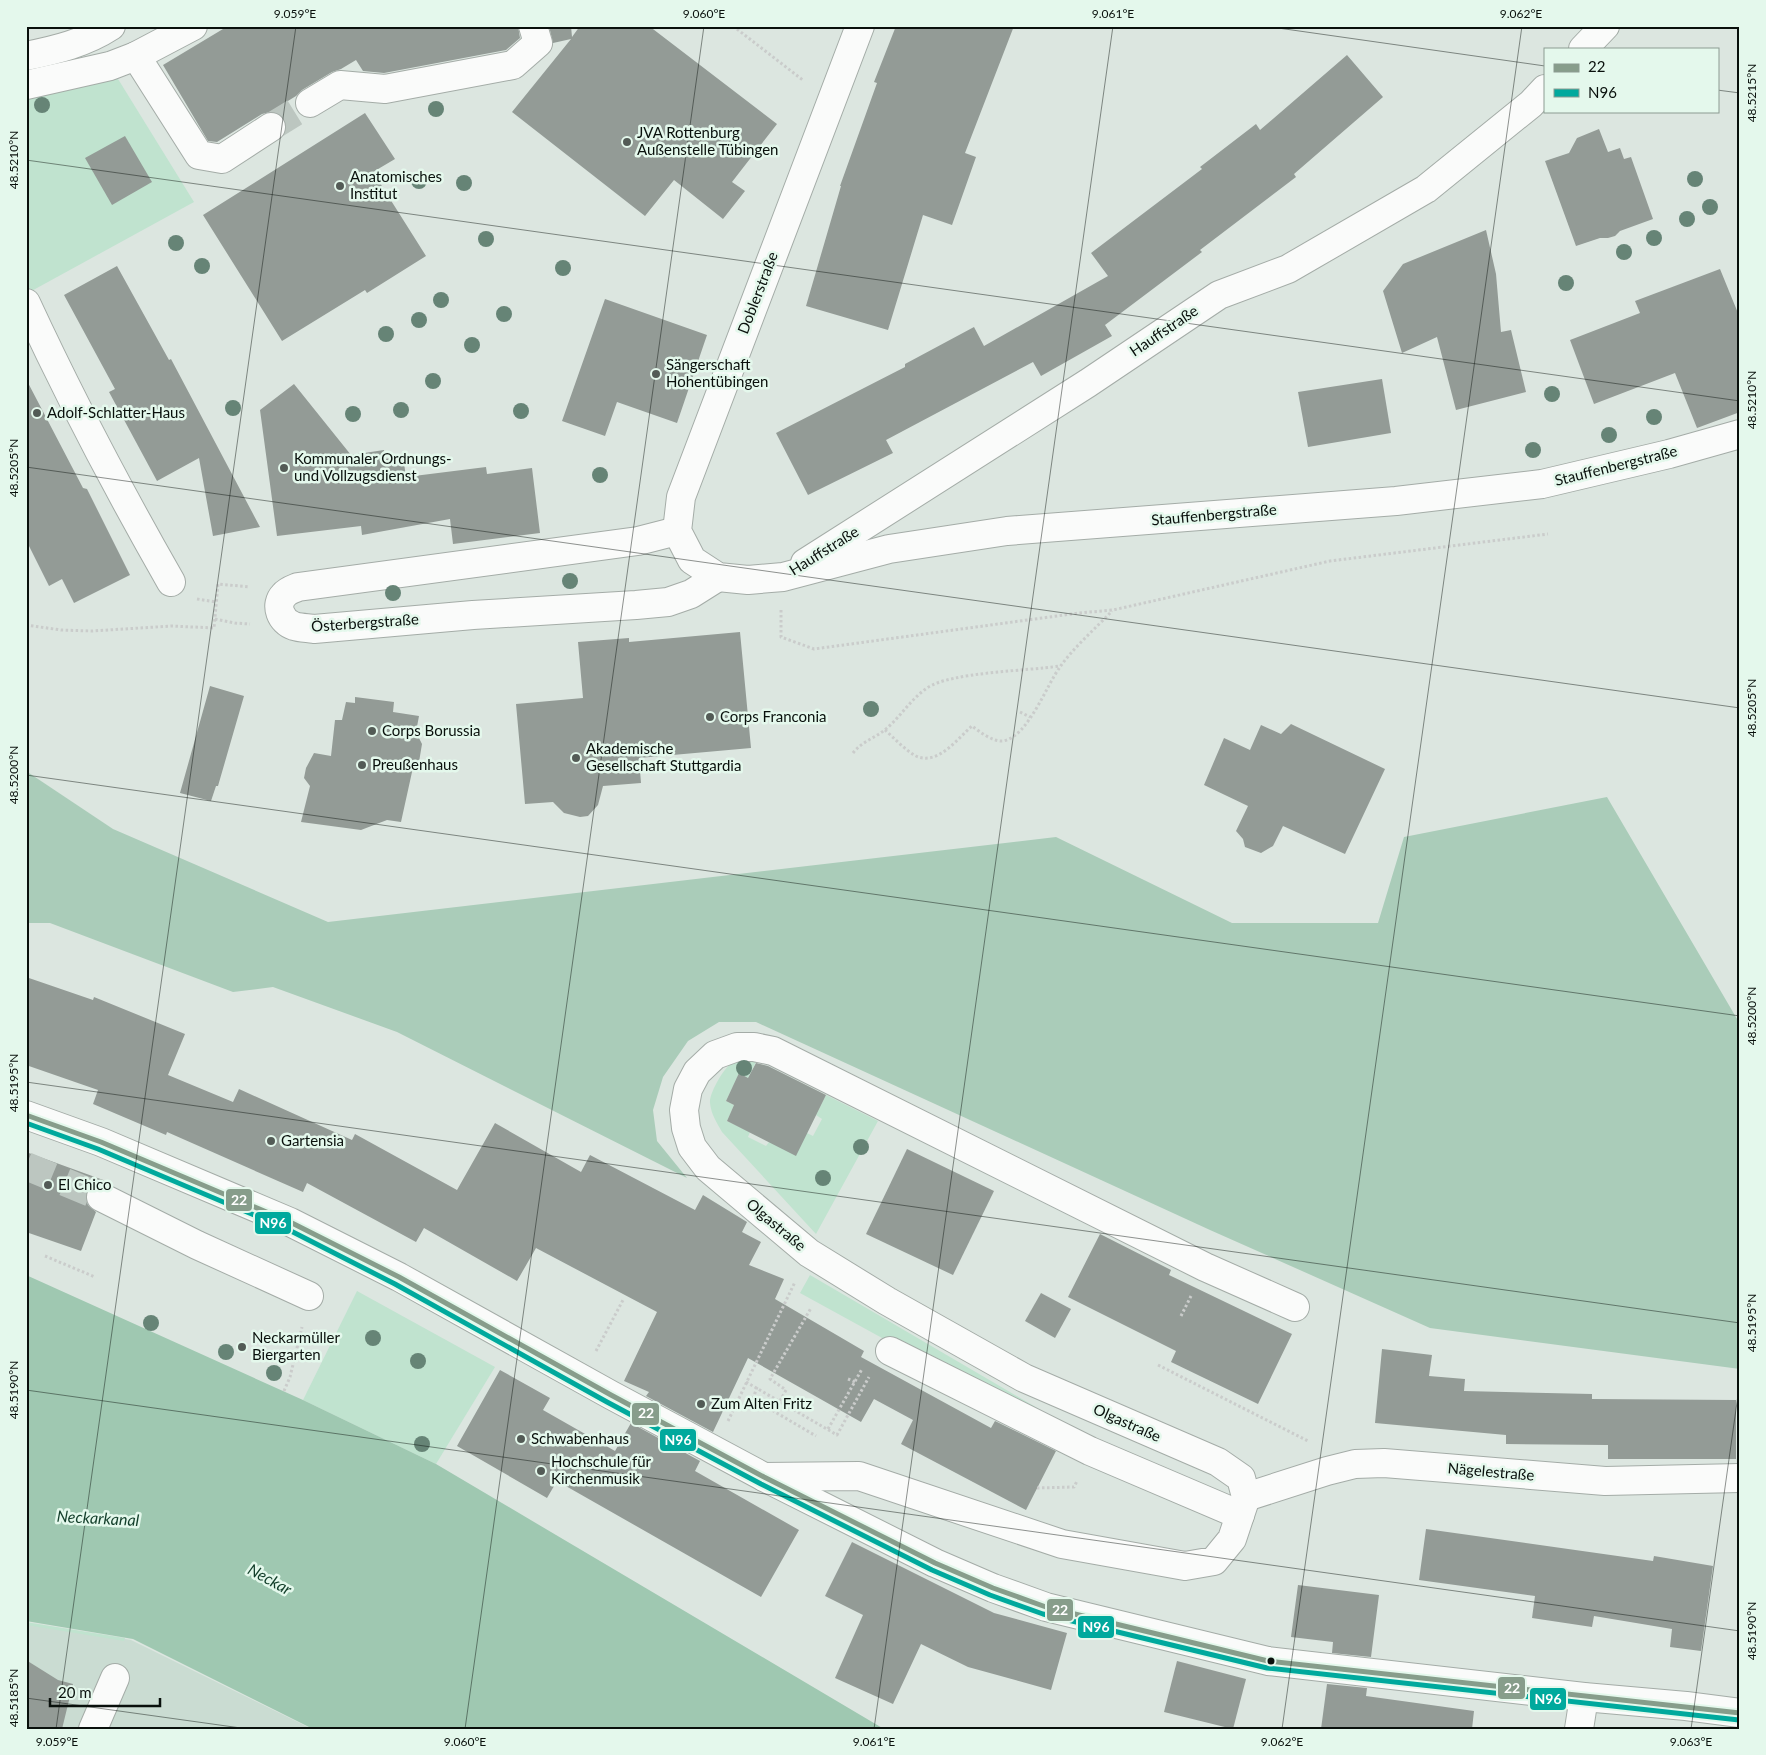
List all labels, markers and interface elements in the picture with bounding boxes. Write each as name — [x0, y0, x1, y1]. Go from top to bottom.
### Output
text: 9.059°E — [274, 6, 316, 21]
text: 9.060°E — [683, 6, 725, 21]
text: 9.061°E — [1092, 6, 1134, 21]
text: 9.062°E — [1500, 6, 1542, 21]
legend — [1544, 48, 1718, 112]
text: 22 — [1588, 57, 1605, 75]
text: 48.5215°N — [1744, 64, 1759, 122]
text: N96 — [1588, 83, 1617, 101]
place label: JVA Rottenburg Außenstelle Tübingen — [637, 123, 778, 158]
text: 48.5210°N — [6, 131, 21, 189]
marker: JVA Rottenburg Außenstelle Tübingen — [621, 136, 633, 148]
place label: Anatomisches Institut — [350, 167, 442, 202]
marker: Anatomisches Institut — [334, 180, 346, 192]
street label: Doblerstraße — [733, 249, 781, 336]
street label: Hauffstraße — [1126, 301, 1201, 360]
place label: Sängerschaft Hohentübingen — [666, 355, 768, 390]
marker: Sängerschaft Hohentübingen — [650, 368, 662, 380]
text: 48.5210°N — [1744, 371, 1759, 429]
place label: Adolf-Schlatter-Haus — [47, 403, 185, 421]
marker: Adolf-Schlatter-Haus — [31, 407, 43, 419]
text: 48.5205°N — [6, 439, 21, 497]
street label: Stauffenbergstraße — [1553, 441, 1679, 489]
place label: Kommunaler Ordnungs- und Vollzugsdienst — [294, 449, 452, 484]
marker: Kommunaler Ordnungs- und Vollzugsdienst — [278, 462, 290, 474]
street label: Stauffenbergstraße — [1151, 500, 1277, 528]
street label: Hauffstraße — [785, 522, 862, 579]
street label: Österbergstraße — [311, 609, 419, 635]
text: 48.5205°N — [1744, 679, 1759, 737]
place label: Corps Franconia — [720, 707, 827, 725]
marker: Corps Franconia — [704, 711, 716, 723]
place label: Corps Borussia — [382, 721, 481, 739]
marker: Corps Borussia — [366, 725, 378, 737]
place label: Akademische Gesellschaft Stuttgardia — [586, 739, 741, 774]
text: 48.5200°N — [6, 746, 21, 804]
marker: Akademische Gesellschaft Stuttgardia — [570, 752, 582, 764]
place label: Preußenhaus — [372, 755, 458, 773]
marker: Preußenhaus — [356, 759, 368, 771]
text: 48.5200°N — [1744, 987, 1759, 1045]
text: 48.5195°N — [6, 1054, 21, 1112]
place label: Gartensia — [281, 1131, 344, 1149]
marker: Gartensia — [265, 1135, 277, 1147]
place label: El Chico — [58, 1175, 112, 1193]
marker: El Chico — [42, 1179, 54, 1191]
line badge: 22 — [225, 1188, 253, 1212]
text: 22 — [231, 1191, 247, 1208]
street label: Olgastraße — [743, 1194, 810, 1254]
line badge: N96 — [254, 1211, 292, 1235]
text: N96 — [259, 1214, 287, 1231]
text: 48.5195°N — [1744, 1294, 1759, 1352]
place label: Neckarmüller Biergarten — [252, 1328, 341, 1363]
marker: Neckarmüller Biergarten — [236, 1341, 248, 1353]
text: 48.5190°N — [6, 1361, 21, 1419]
place label: Zum Alten Fritz — [711, 1394, 812, 1412]
marker: Zum Alten Fritz — [695, 1398, 707, 1410]
street label: Olgastraße — [1091, 1399, 1164, 1445]
line badge: 22 — [631, 1402, 660, 1426]
text: 22 — [638, 1404, 654, 1421]
line badge: N96 — [659, 1428, 697, 1452]
place label: Schwabenhaus — [531, 1429, 629, 1447]
text: N96 — [664, 1431, 692, 1448]
marker: Schwabenhaus — [515, 1433, 527, 1445]
place label: Hochschule für Kirchenmusik — [551, 1452, 652, 1487]
street label: Nägelestraße — [1447, 1458, 1535, 1484]
marker: Hochschule für Kirchenmusik — [535, 1465, 547, 1477]
water label: Neckarkanal — [56, 1506, 140, 1529]
water label: Neckar — [245, 1559, 296, 1598]
line badge: 22 — [1046, 1598, 1074, 1622]
text: 22 — [1052, 1601, 1068, 1618]
text: 48.5190°N — [1744, 1602, 1759, 1660]
line badge: N96 — [1077, 1615, 1115, 1639]
text: N96 — [1082, 1618, 1110, 1635]
unlabelled marker — [1266, 1656, 1276, 1666]
text: 48.5185°N — [6, 1669, 21, 1727]
scale bar — [50, 1675, 160, 1707]
line badge: 22 — [1497, 1676, 1526, 1700]
text: 22 — [1504, 1679, 1520, 1696]
text: 20 m — [58, 1683, 92, 1701]
line badge: N96 — [1529, 1687, 1567, 1711]
text: N96 — [1534, 1690, 1562, 1707]
text: 9.059°E — [36, 1734, 78, 1749]
text: 9.060°E — [444, 1734, 486, 1749]
text: 9.061°E — [853, 1734, 895, 1749]
text: 9.062°E — [1261, 1734, 1303, 1749]
text: 9.063°E — [1670, 1734, 1712, 1749]

